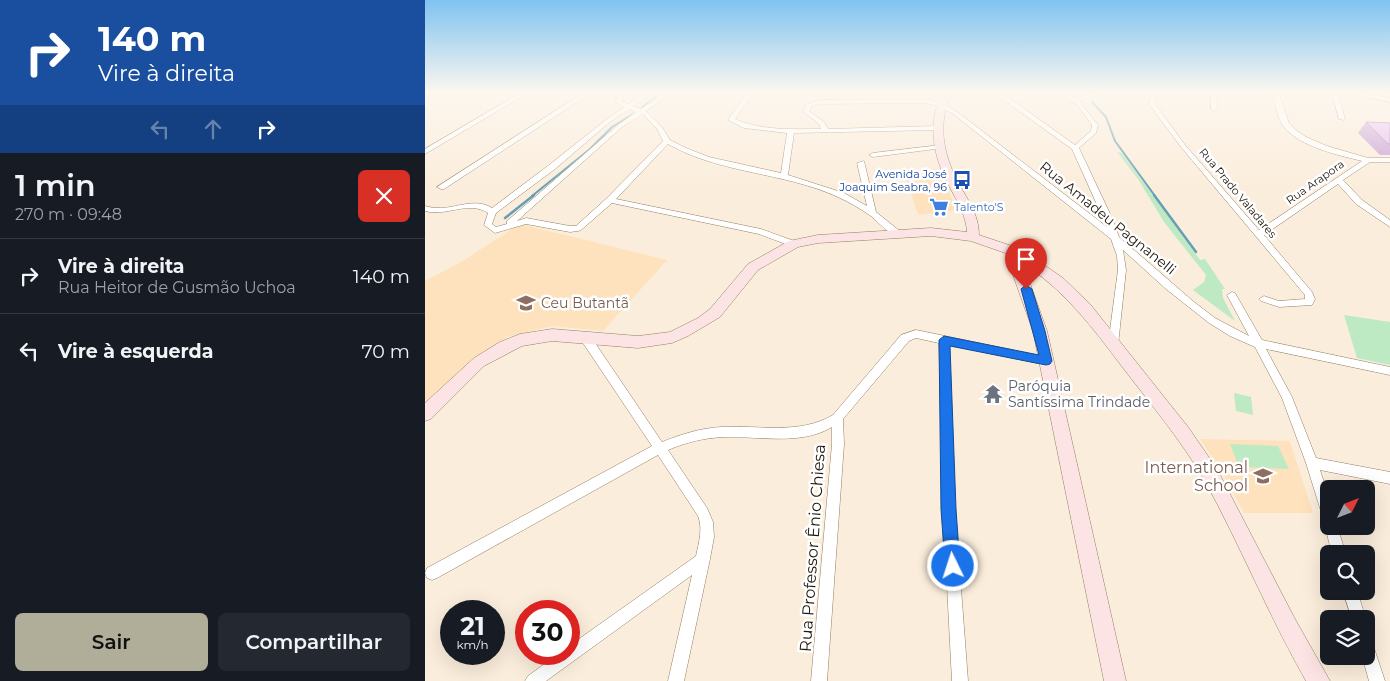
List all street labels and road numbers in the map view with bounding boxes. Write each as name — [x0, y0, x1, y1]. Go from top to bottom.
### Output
street label: Rua Prado Valadares — [1196, 145, 1280, 241]
street label: Rua Amadeu Pagnanelli — [1036, 157, 1180, 279]
street label: Rua Arapora — [1283, 157, 1347, 207]
street label: Rua Professor Ênio Chiesa — [796, 444, 829, 652]

